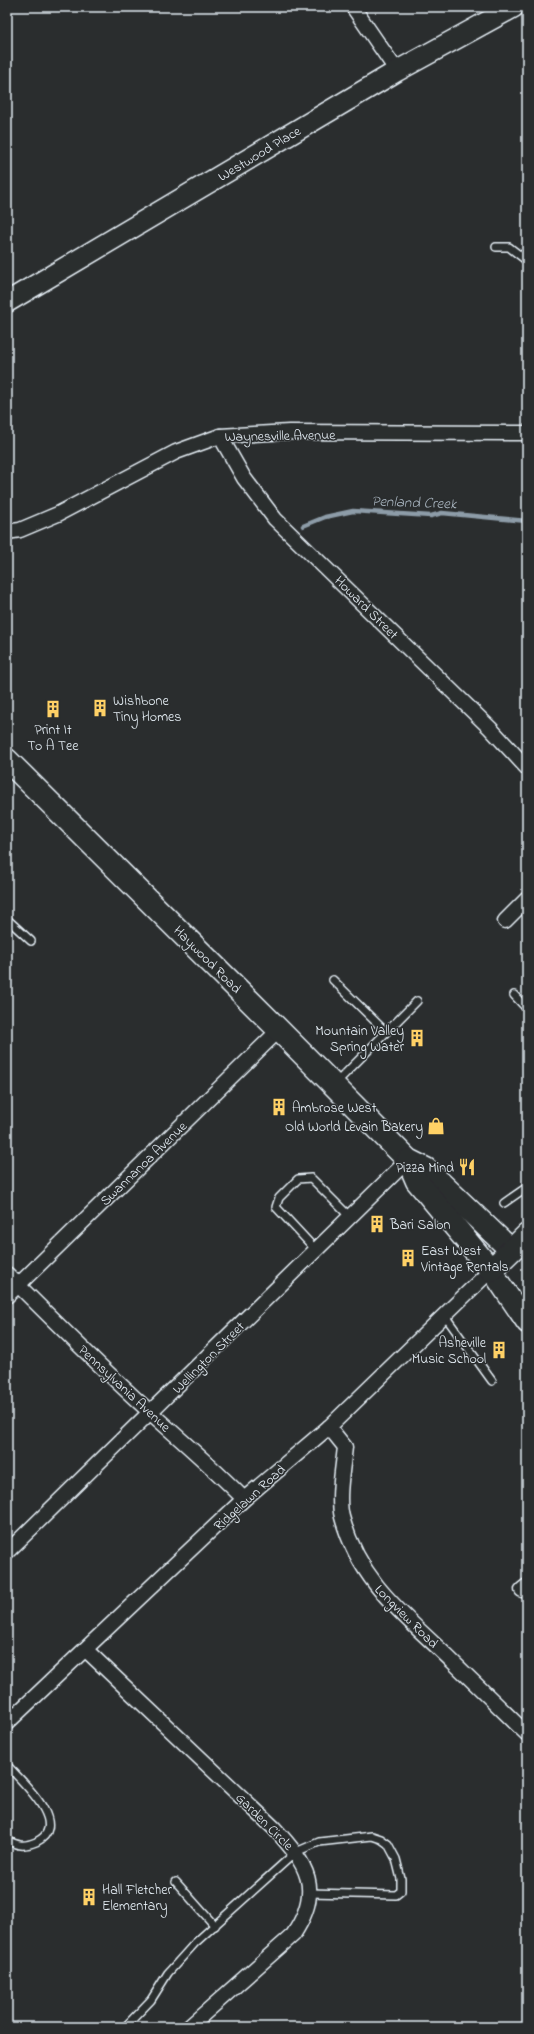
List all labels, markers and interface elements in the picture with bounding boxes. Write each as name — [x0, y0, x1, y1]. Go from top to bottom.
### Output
street label: Westwood Place — [214, 121, 306, 187]
street label: Waynesville Avenue — [224, 425, 336, 449]
water label: Penland Creek — [371, 491, 458, 516]
street label: Howard Street — [329, 571, 403, 645]
place label: Wishbone Tiny Homes — [113, 691, 181, 729]
building icon: Wishbone Tiny Homes — [90, 698, 110, 718]
building icon: Print It To A Tee — [43, 699, 63, 719]
place label: Print It To A Tee — [28, 720, 79, 757]
street label: Haywood Road — [167, 921, 246, 1000]
place label: Mountain Valley Spring Water — [315, 1021, 405, 1059]
building icon: Mountain Valley Spring Water — [407, 1028, 427, 1048]
building icon: Ambrose West — [269, 1097, 289, 1117]
place label: Ambrose West — [292, 1098, 377, 1119]
street label: Swannanoa Avenue — [96, 1116, 193, 1211]
shop icon: Old World Levain Bakery — [426, 1116, 446, 1136]
place label: Old World Levain Bakery — [285, 1117, 423, 1139]
restaurant icon: Pizza Mind — [457, 1157, 477, 1177]
place label: Pizza Mind — [396, 1158, 454, 1179]
building icon: Bari Salon — [367, 1214, 387, 1234]
place label: Bari Salon — [389, 1215, 451, 1236]
place label: East West Vintage Rentals — [420, 1241, 509, 1279]
building icon: East West Vintage Rentals — [398, 1248, 418, 1268]
street label: Wellington Street — [168, 1317, 251, 1400]
place label: Asheville Music School — [412, 1333, 487, 1370]
building icon: Asheville Music School — [489, 1340, 509, 1360]
street label: Pennsylvania Avenue — [72, 1341, 176, 1439]
street label: Ridgelawn Road — [209, 1460, 291, 1537]
street label: Longview Road — [368, 1580, 443, 1655]
street label: Garden Circle — [230, 1788, 298, 1856]
place label: Hall Fletcher Elementary — [102, 1880, 172, 1918]
building icon: Hall Fletcher Elementary — [79, 1887, 99, 1907]

